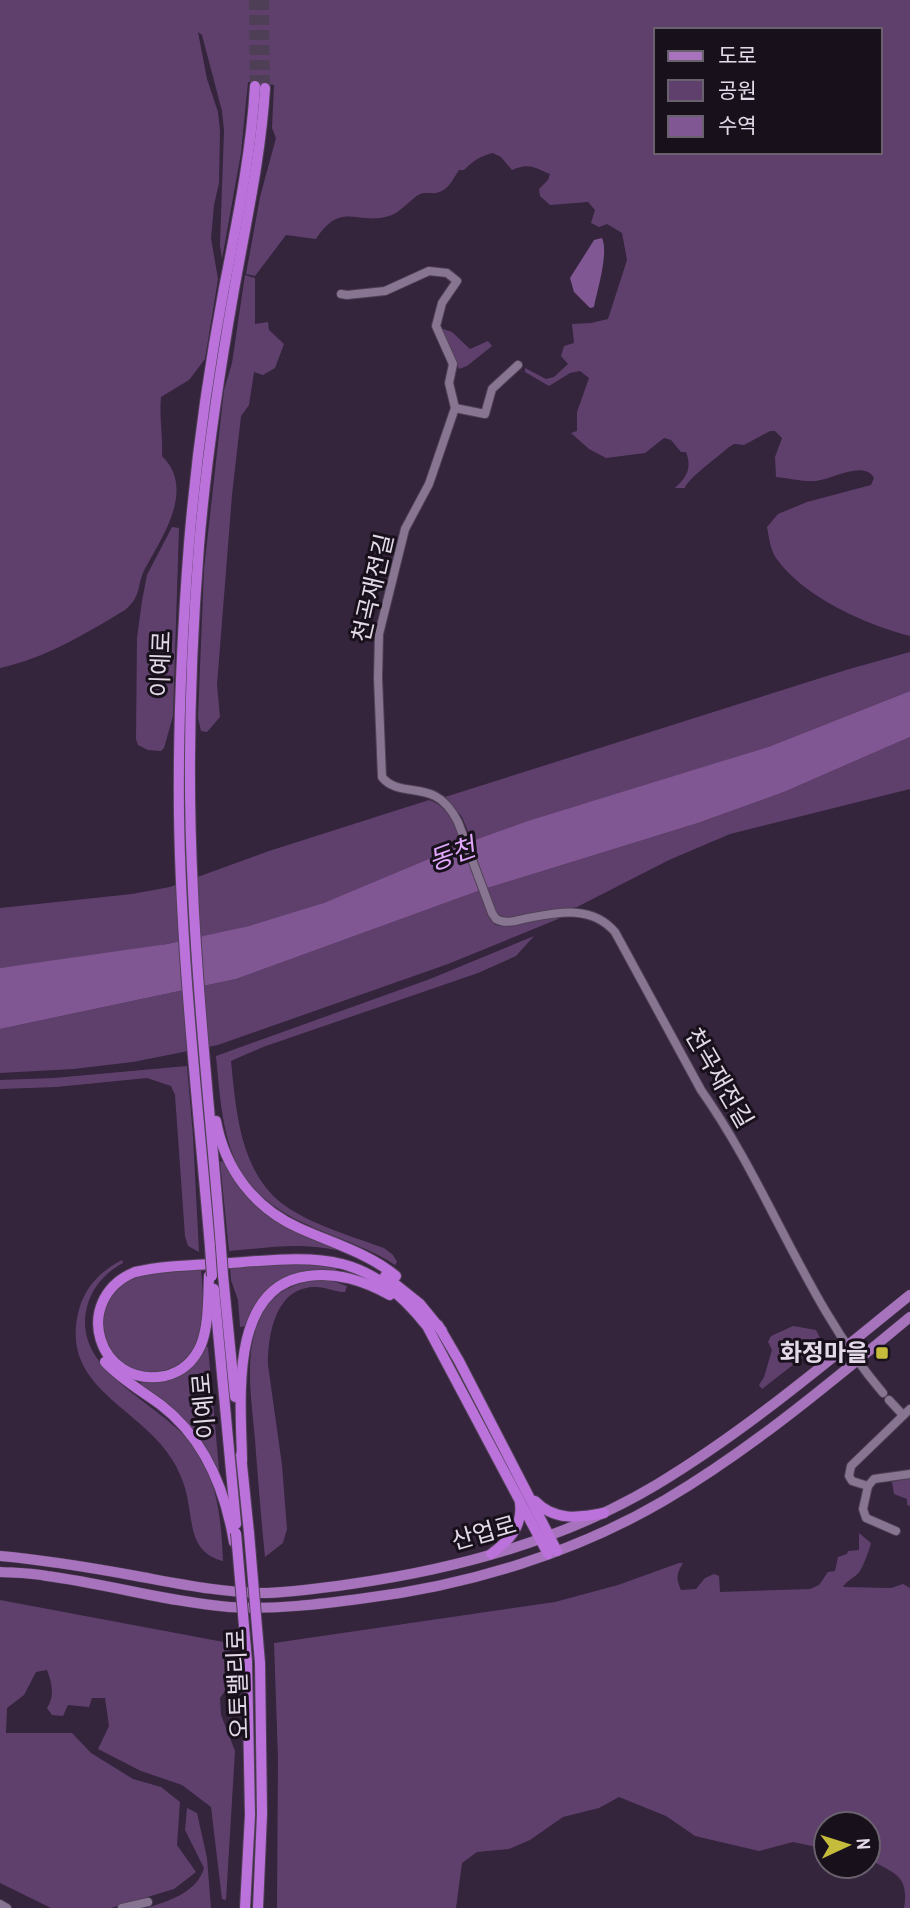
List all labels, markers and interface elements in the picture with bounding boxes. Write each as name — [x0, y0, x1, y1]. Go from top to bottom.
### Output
legend — [654, 28, 882, 154]
text: 도로 — [718, 41, 757, 70]
text: 공원 — [718, 76, 757, 105]
text: 수역 — [718, 111, 757, 140]
street label: 천곡재전길 — [344, 530, 400, 645]
street label: 이예로 — [143, 630, 177, 698]
water label: 동천 — [423, 828, 483, 878]
street label: 천곡재전길 — [678, 1022, 761, 1133]
place label: 화정마을 — [780, 1336, 868, 1368]
marker: 화정마을 — [874, 1345, 890, 1361]
street label: 이예로 — [184, 1372, 222, 1440]
street label: 산업로 — [447, 1508, 520, 1557]
street label: 오토밸리로 — [219, 1628, 255, 1740]
north arrow — [812, 1810, 882, 1880]
text: N — [851, 1837, 877, 1850]

